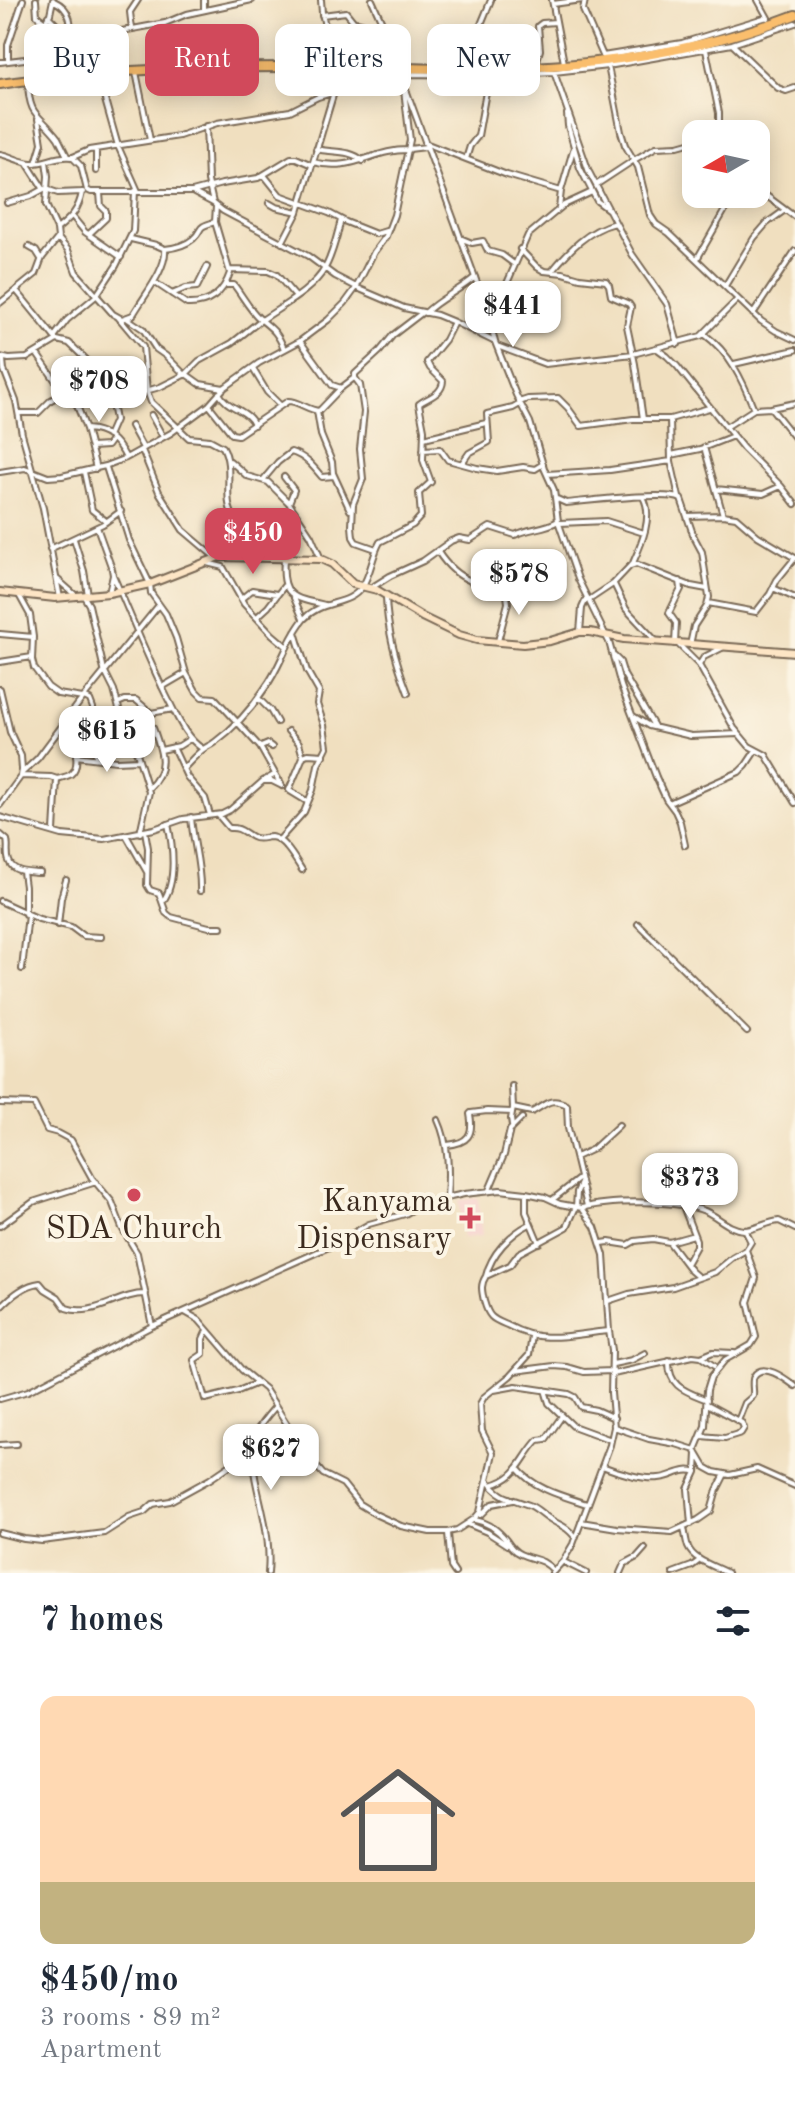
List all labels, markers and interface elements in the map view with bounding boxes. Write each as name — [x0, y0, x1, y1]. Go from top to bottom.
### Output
chip: Buy — [24, 24, 129, 96]
chip: Rent — [145, 24, 259, 96]
chip: Filters — [275, 24, 411, 96]
chip: New — [427, 24, 540, 96]
north arrow — [682, 120, 770, 208]
map controls — [682, 120, 770, 208]
pin: $441 — [466, 281, 560, 349]
text: $441 — [483, 294, 543, 320]
pin: $708 — [52, 356, 146, 424]
text: $708 — [69, 369, 129, 395]
pin: $450 — [206, 508, 300, 576]
text: $450 — [223, 521, 283, 547]
pin: $578 — [472, 549, 566, 617]
text: $578 — [489, 562, 549, 588]
pin: $615 — [60, 706, 154, 774]
text: $615 — [77, 719, 137, 745]
pin: $373 — [643, 1153, 737, 1221]
text: $373 — [660, 1166, 720, 1192]
marker: SDA Church — [125, 1186, 143, 1204]
place label: Kanyama Dispensary — [296, 1187, 452, 1256]
marker: Kanyama Dispensary — [459, 1207, 481, 1229]
place label: SDA Church — [46, 1214, 222, 1246]
pin: $627 — [224, 1424, 318, 1492]
text: $627 — [241, 1437, 301, 1463]
icon: filters — [711, 1599, 755, 1643]
text: 7 homes — [40, 1604, 163, 1638]
icon: home — [326, 1748, 470, 1892]
text: $450/mo — [40, 1964, 179, 1998]
text: 3 rooms · 89 m² — [40, 2005, 221, 2031]
text: Apartment — [40, 2037, 162, 2063]

